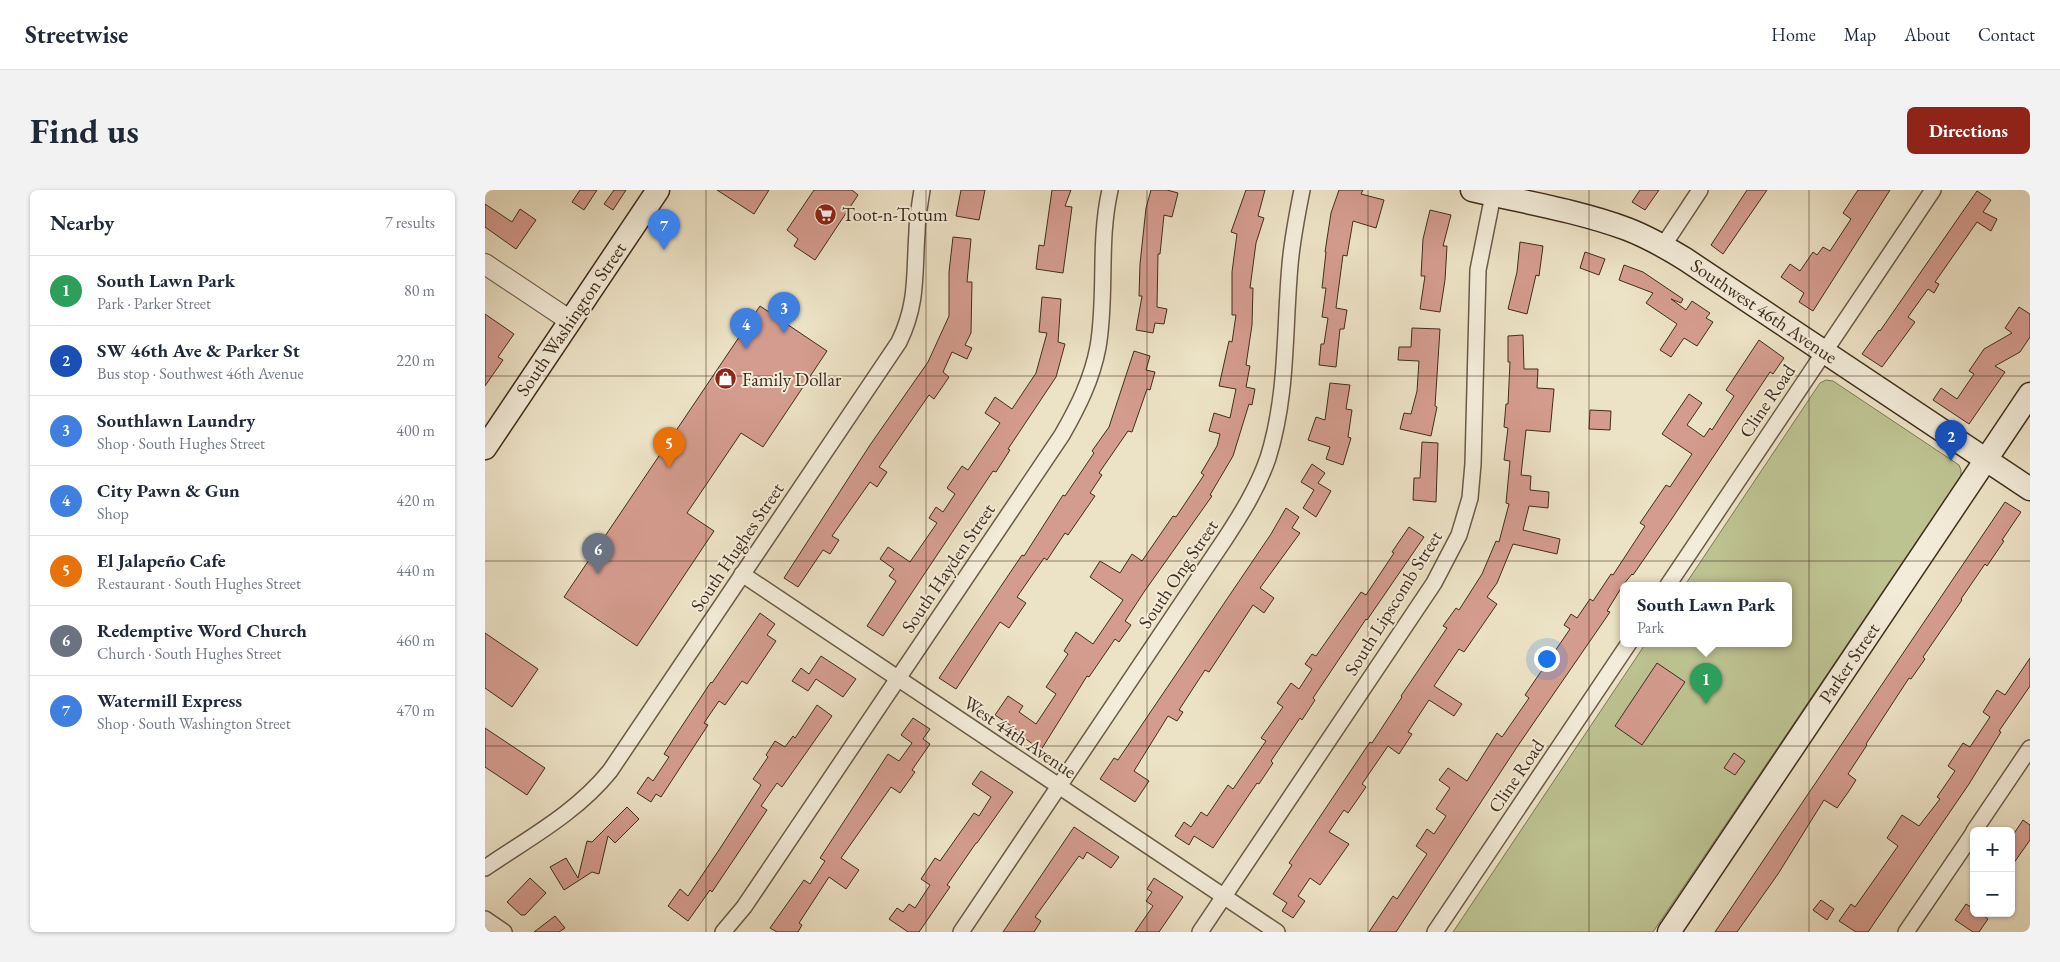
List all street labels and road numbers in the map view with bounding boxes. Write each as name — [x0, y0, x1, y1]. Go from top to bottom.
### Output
street label: South Washington Street — [510, 237, 632, 401]
street label: Southwest 46th Avenue — [1686, 253, 1842, 369]
street label: Cline Road — [1733, 359, 1801, 443]
street label: South Hughes Street — [685, 478, 789, 616]
street label: South Hayden Street — [895, 498, 1001, 638]
street label: South Ong Street — [1132, 515, 1224, 633]
street label: South Lipscomb Street — [1338, 526, 1448, 680]
street label: Parker Street — [1813, 618, 1885, 708]
street label: West 44th Avenue — [959, 690, 1081, 784]
street label: Cline Road — [1482, 734, 1550, 818]

